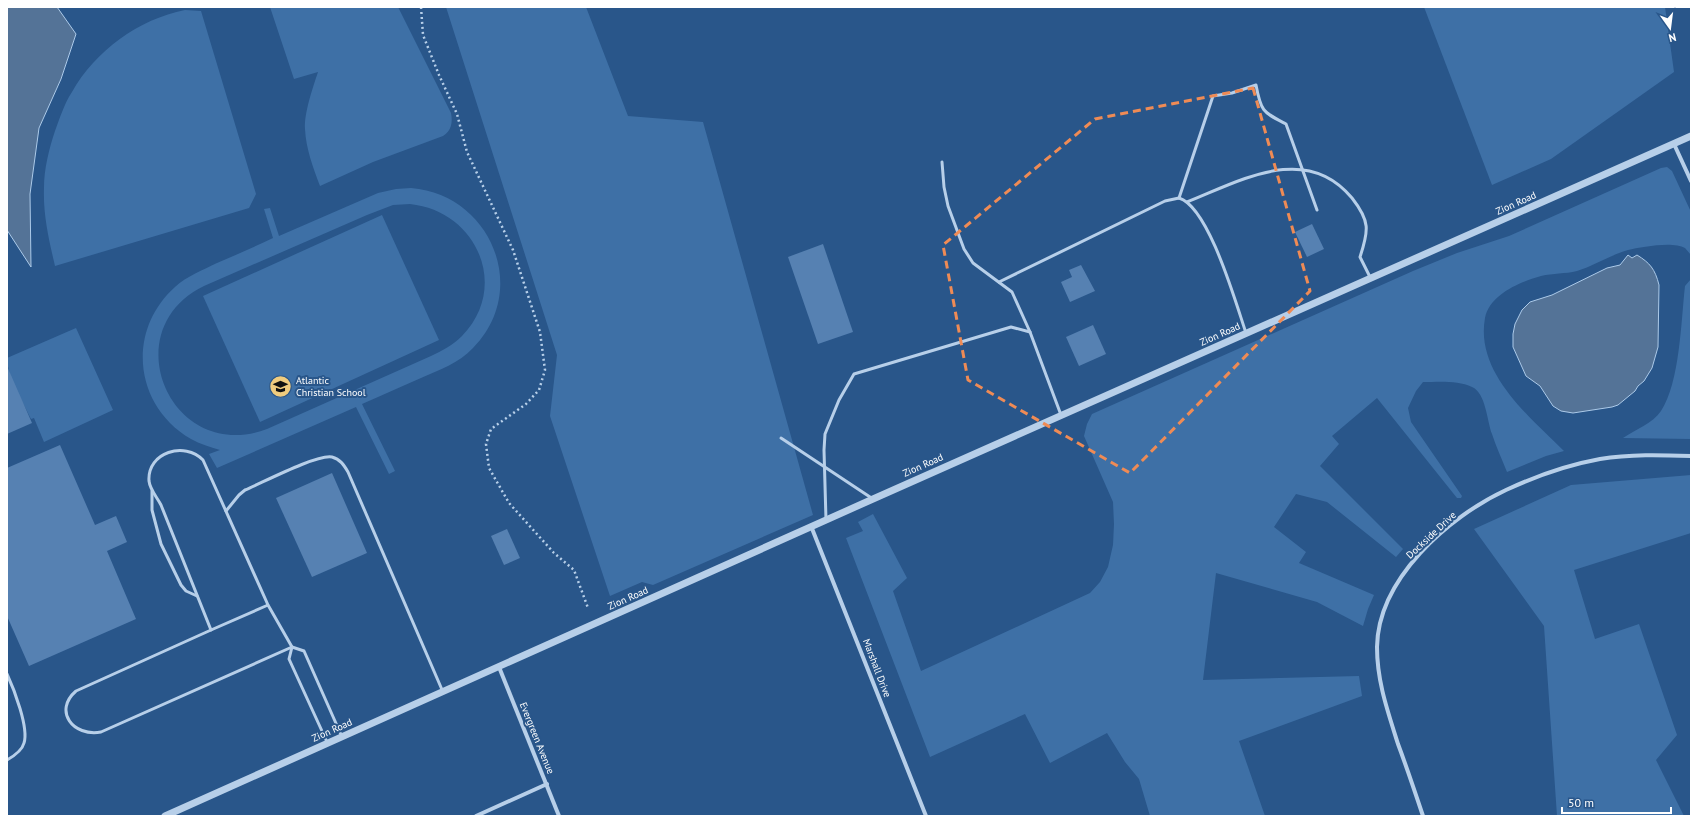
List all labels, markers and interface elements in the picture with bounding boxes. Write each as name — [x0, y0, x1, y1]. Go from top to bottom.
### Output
north arrow — [1650, 8, 1690, 48]
text: N — [1667, 30, 1678, 45]
street label: Zion Road — [1494, 188, 1538, 218]
street label: Zion Road — [1198, 319, 1242, 349]
school or university icon: Atlantic Christian School — [267, 373, 293, 399]
place label: Atlantic Christian School — [296, 374, 366, 399]
street label: Zion Road — [901, 450, 945, 480]
street label: Dockside Drive — [1403, 509, 1459, 561]
street label: Zion Road — [606, 583, 650, 613]
street label: Marshall Drive — [860, 637, 894, 699]
street label: Evergreen Avenue — [517, 700, 557, 776]
street label: Zion Road — [310, 715, 354, 745]
scale bar — [1562, 789, 1671, 815]
text: 50 m — [1568, 795, 1594, 810]

